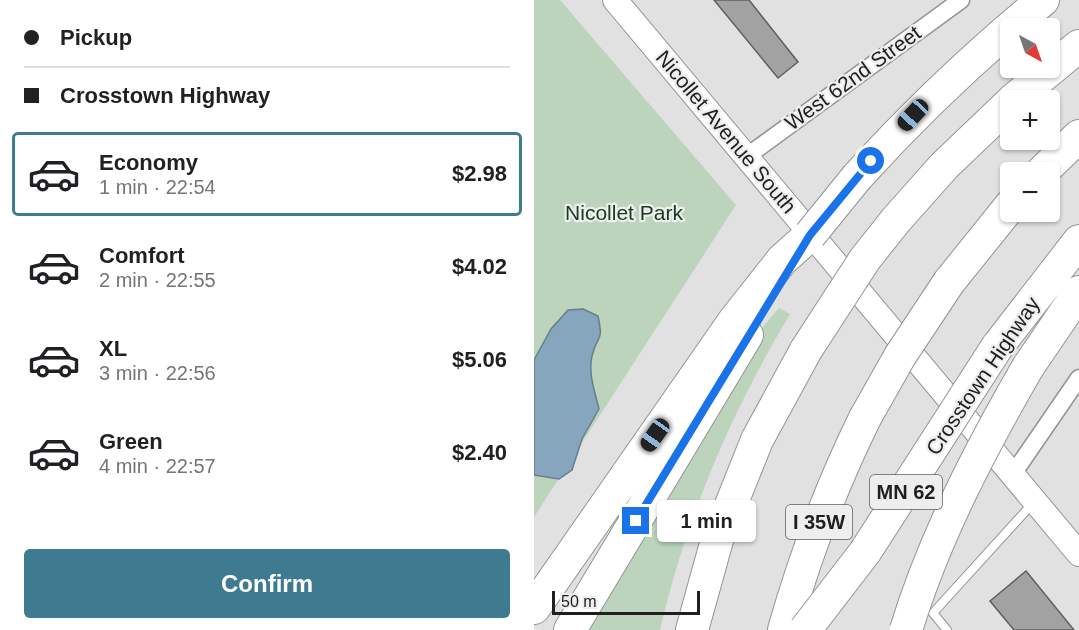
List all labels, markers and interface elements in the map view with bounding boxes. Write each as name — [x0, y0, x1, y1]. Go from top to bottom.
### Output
north arrow — [1000, 18, 1060, 78]
map controls — [1000, 18, 1060, 222]
street label: West 62nd Street — [780, 21, 925, 134]
text: Pickup — [60, 25, 132, 50]
street label: Nicollet Avenue South — [652, 46, 801, 218]
text: Crosstown Highway — [60, 83, 270, 108]
button: + — [1000, 90, 1060, 150]
car — [894, 96, 932, 134]
icon: car — [27, 147, 81, 201]
route start — [857, 147, 884, 174]
text: Economy — [99, 150, 198, 175]
text: $2.98 — [452, 161, 507, 186]
button: − — [1000, 162, 1060, 222]
text: 1 min · 22:54 — [99, 176, 216, 198]
park label: Nicollet Park — [565, 201, 683, 224]
icon: car — [27, 240, 81, 294]
text: Comfort — [99, 243, 185, 268]
text: $4.02 — [452, 254, 507, 279]
text: 2 min · 22:55 — [99, 269, 216, 291]
street label: Crosstown Highway — [921, 292, 1044, 459]
icon: car — [27, 333, 81, 387]
text: XL — [99, 336, 127, 361]
text: $5.06 — [452, 347, 507, 372]
text: 3 min · 22:56 — [99, 362, 216, 384]
car — [637, 415, 673, 455]
icon: car — [27, 426, 81, 480]
text: Green — [99, 429, 163, 454]
text: $2.40 — [452, 440, 507, 465]
text: 4 min · 22:57 — [99, 455, 216, 477]
road number: MN 62 — [870, 475, 942, 509]
callout: 1 min — [657, 500, 756, 542]
road number: I 35W — [786, 505, 852, 539]
route end — [622, 507, 649, 534]
text: 1 min — [680, 510, 733, 532]
button: Confirm — [24, 549, 510, 618]
scale bar — [552, 588, 700, 616]
text: 50 m — [561, 593, 597, 610]

